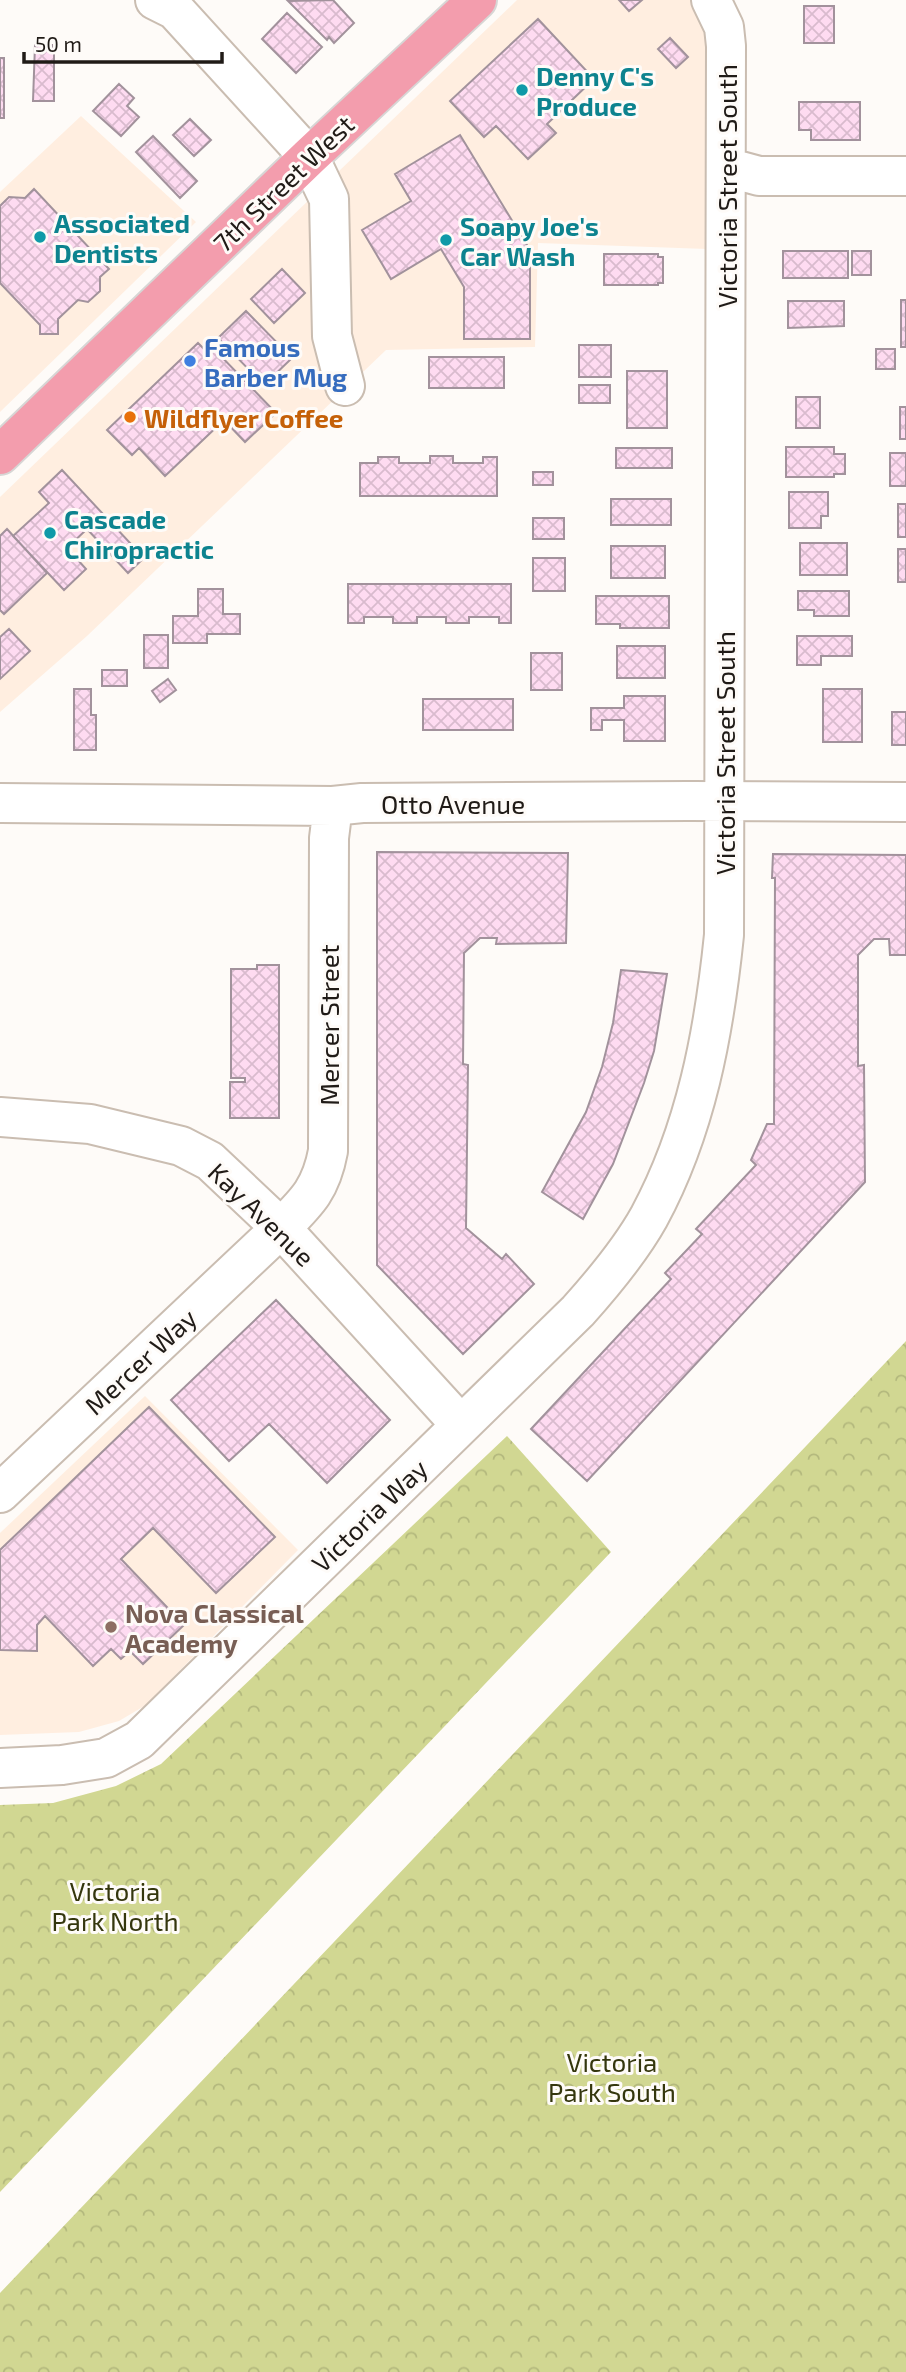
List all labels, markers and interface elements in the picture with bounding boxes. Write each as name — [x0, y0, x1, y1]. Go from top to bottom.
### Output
scale bar — [24, 21, 222, 65]
text: 50 m — [35, 31, 82, 56]
place label: Denny C's Produce — [536, 60, 654, 121]
street label: Victoria Street South — [711, 64, 742, 308]
marker: Denny C's Produce — [514, 82, 530, 98]
street label: 7th Street West — [206, 108, 360, 258]
place label: Associated Dentists — [54, 207, 190, 268]
place label: Soapy Joe's Car Wash — [460, 210, 599, 271]
marker: Associated Dentists — [32, 229, 48, 245]
marker: Soapy Joe's Car Wash — [438, 232, 454, 248]
place label: Famous Barber Mug — [204, 331, 347, 392]
marker: Famous Barber Mug — [182, 353, 198, 369]
place label: Wildflyer Coffee — [144, 402, 343, 434]
marker: Wildflyer Coffee — [122, 409, 138, 425]
place label: Cascade Chiropractic — [64, 503, 214, 564]
marker: Cascade Chiropractic — [42, 525, 58, 541]
street label: Victoria Street South — [709, 631, 740, 875]
street label: Otto Avenue — [381, 788, 525, 819]
street label: Mercer Street — [313, 944, 344, 1106]
street label: Kay Avenue — [203, 1156, 321, 1272]
street label: Mercer Way — [78, 1301, 202, 1420]
street label: Victoria Way — [305, 1452, 433, 1578]
place label: Nova Classical Academy — [125, 1597, 304, 1659]
marker: Nova Classical Academy — [103, 1619, 119, 1635]
park label: Victoria Park North — [51, 1875, 179, 1936]
park label: Victoria Park South — [548, 2046, 676, 2107]

